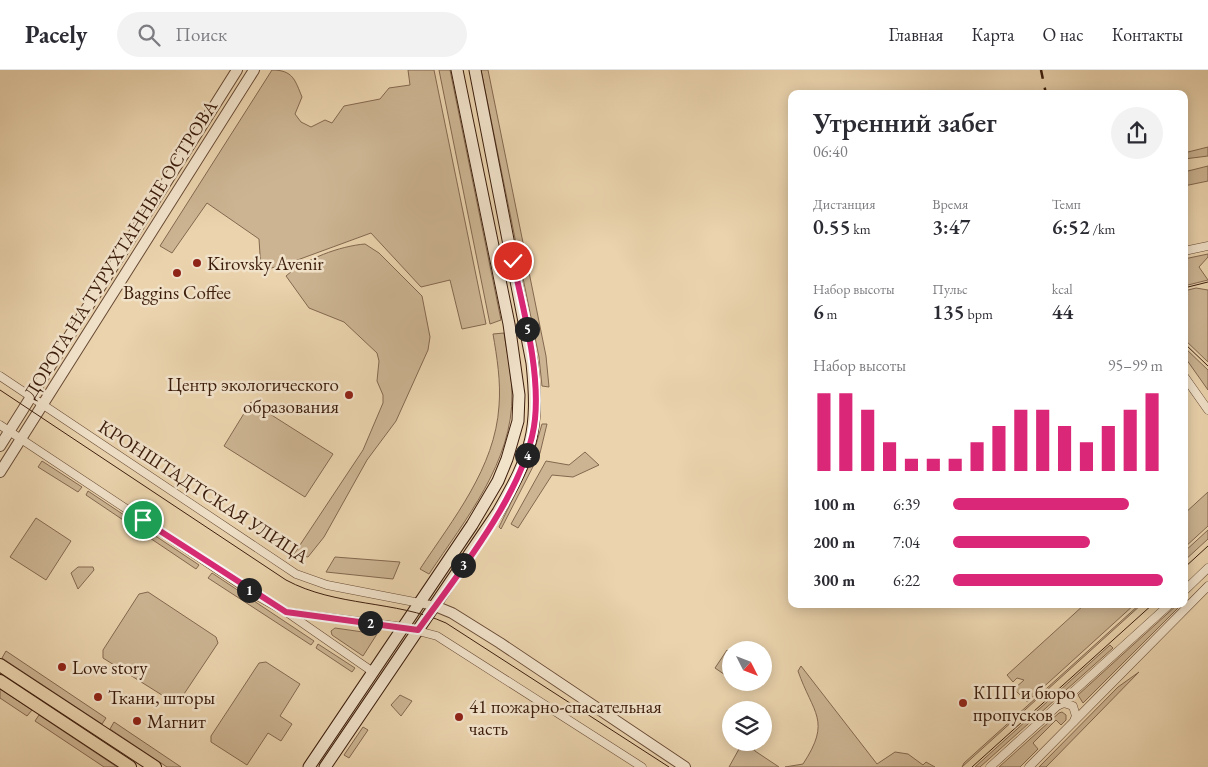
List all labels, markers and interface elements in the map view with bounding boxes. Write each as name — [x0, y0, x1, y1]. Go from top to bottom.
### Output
search box — [117, 12, 467, 57]
text: Pacely — [25, 19, 87, 50]
icon: search — [135, 21, 163, 49]
text: Поиск — [175, 22, 227, 47]
text: Главная — [889, 23, 943, 46]
text: Карта — [971, 23, 1014, 46]
text: О нас — [1042, 23, 1084, 46]
text: Контакты — [1112, 23, 1183, 46]
street label: ДОРОГА НА ТУРУХТАННЫЕ ОСТРОВА — [18, 95, 224, 403]
text: Утренний забег — [813, 104, 997, 140]
button: share — [1111, 107, 1163, 159]
text: 06:40 — [813, 141, 848, 162]
text: Дистанция — [813, 195, 875, 213]
text: Время — [932, 195, 968, 213]
text: Темп — [1052, 195, 1081, 213]
text: 0.55 — [813, 213, 850, 240]
text: 3:47 — [932, 213, 970, 240]
text: 6:52 — [1052, 213, 1090, 240]
text: km — [850, 220, 871, 238]
text: /km — [1090, 220, 1116, 238]
pin — [492, 240, 534, 282]
icon: check — [499, 247, 527, 275]
place label: Kirovsky Avenir — [207, 251, 324, 276]
marker: Kirovsky Avenir — [191, 257, 203, 269]
marker: Baggins Coffee — [171, 267, 183, 279]
place label: Baggins Coffee — [123, 280, 231, 305]
text: Набор высоты — [813, 280, 894, 298]
text: Пульс — [932, 280, 968, 298]
text: kcal — [1052, 280, 1073, 298]
text: 6 — [813, 298, 824, 325]
text: 135 — [932, 298, 965, 325]
text: 44 — [1052, 298, 1073, 325]
text: m — [824, 305, 837, 323]
text: bpm — [965, 305, 993, 323]
pin: 5 — [514, 316, 540, 342]
text: 5 — [524, 320, 531, 338]
text: Набор высоты — [813, 355, 906, 376]
text: 95–99 m — [1108, 355, 1163, 376]
place label: Центр экологического образования — [167, 372, 339, 419]
marker: Центр экологического образования — [343, 389, 355, 401]
street label: КРОНШТАДТСКАЯ УЛИЦА — [94, 414, 314, 569]
pin: 4 — [514, 442, 540, 468]
text: 4 — [524, 446, 531, 464]
text: 100 m — [813, 494, 855, 515]
text: 6:39 — [893, 494, 920, 515]
pin — [122, 499, 164, 541]
icon: arrive — [129, 506, 157, 534]
text: 200 m — [813, 532, 855, 553]
text: 7:04 — [893, 532, 920, 553]
pin: 3 — [450, 552, 476, 578]
text: 3 — [460, 556, 467, 574]
text: 300 m — [813, 570, 855, 591]
text: 6:22 — [893, 570, 920, 591]
pin: 1 — [236, 578, 262, 602]
text: 1 — [246, 581, 253, 599]
pin: 2 — [358, 610, 382, 636]
text: 2 — [367, 614, 374, 632]
north arrow — [722, 641, 772, 691]
map controls — [722, 641, 772, 751]
place label: Love story — [72, 655, 148, 680]
marker: Love story — [56, 661, 68, 673]
place label: КПП и бюро пропусков — [973, 680, 1075, 727]
place label: Ткани, шторы — [108, 685, 216, 710]
marker: Ткани, шторы — [92, 691, 104, 703]
place label: 41 пожарно-спасательная часть — [469, 694, 662, 741]
marker: КПП и бюро пропусков — [957, 697, 969, 709]
button: layers — [722, 701, 772, 751]
place label: Магнит — [147, 709, 206, 734]
marker: 41 пожарно-спасательная часть — [453, 711, 465, 723]
marker: Магнит — [131, 715, 143, 727]

